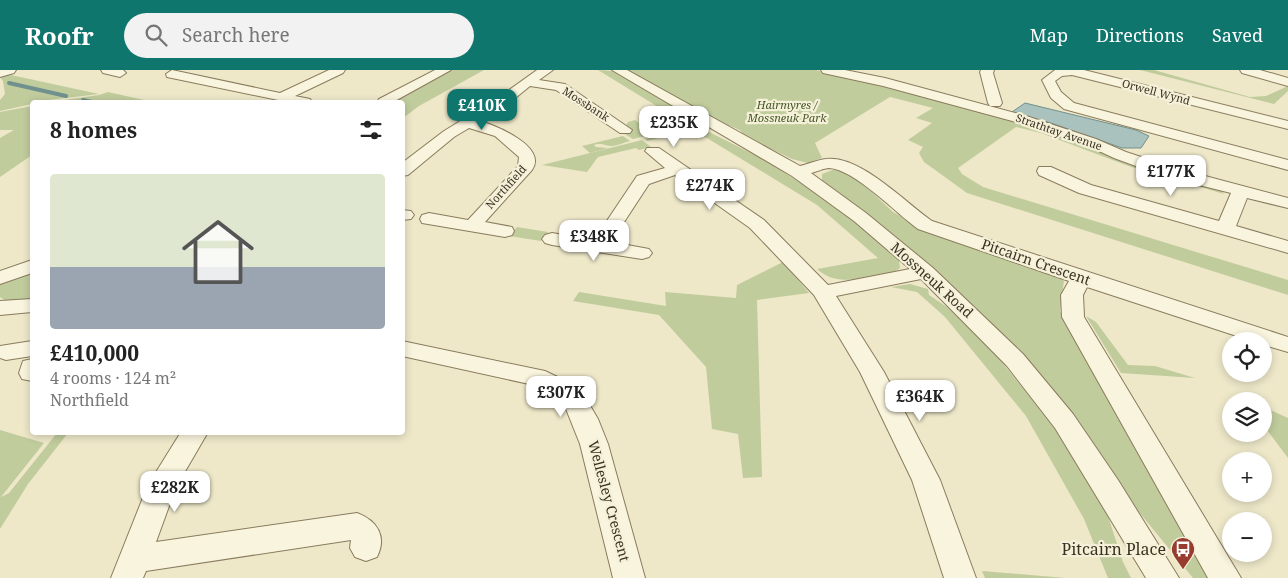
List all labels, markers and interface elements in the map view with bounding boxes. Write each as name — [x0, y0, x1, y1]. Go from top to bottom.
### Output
search box — [124, 13, 474, 58]
text: Roofr — [25, 19, 94, 52]
icon: search — [142, 21, 170, 49]
text: Search here — [182, 22, 290, 48]
text: Map — [1030, 23, 1068, 47]
text: Directions — [1096, 23, 1184, 47]
text: Saved — [1212, 23, 1263, 47]
street label: Orwell Wynd — [1120, 75, 1192, 108]
street label: Mossbank — [560, 83, 613, 125]
pin: £410K — [447, 88, 517, 131]
text: £410K — [458, 94, 506, 116]
park label: Hairmyres / Mossneuk Park — [746, 97, 827, 125]
pin: £235K — [639, 106, 709, 148]
street label: Strathtay Avenue — [1014, 110, 1104, 153]
text: £235K — [650, 111, 698, 133]
text: 8 homes — [50, 116, 137, 144]
icon: filters — [357, 116, 385, 144]
pin: £177K — [1136, 154, 1206, 197]
text: £177K — [1147, 160, 1195, 182]
street label: Northfield — [482, 161, 529, 212]
pin: £274K — [675, 168, 745, 211]
text: £274K — [686, 174, 734, 196]
icon: home — [173, 207, 263, 297]
pin: £348K — [559, 220, 629, 262]
text: £348K — [570, 225, 618, 247]
street label: Pitcairn Crescent — [979, 234, 1093, 289]
street label: Mossneuk Road — [887, 237, 978, 322]
map controls — [1222, 332, 1272, 562]
button: locate — [1222, 332, 1272, 382]
text: £410,000 — [50, 339, 139, 367]
text: 4 rooms · 124 m² — [50, 367, 176, 389]
pin: £307K — [526, 376, 596, 418]
pin: £364K — [885, 380, 955, 422]
text: £307K — [537, 381, 585, 403]
text: £364K — [896, 385, 944, 407]
text: Northfield — [50, 389, 129, 411]
button: layers — [1222, 392, 1272, 442]
street label: Wellesley Crescent — [584, 438, 635, 564]
button: + — [1222, 452, 1272, 502]
pin: £282K — [140, 470, 210, 513]
text: £282K — [151, 476, 199, 498]
button: − — [1222, 512, 1272, 562]
bus stop icon: Pitcairn Place — [1170, 536, 1196, 570]
place label: Pitcairn Place — [1062, 538, 1166, 560]

